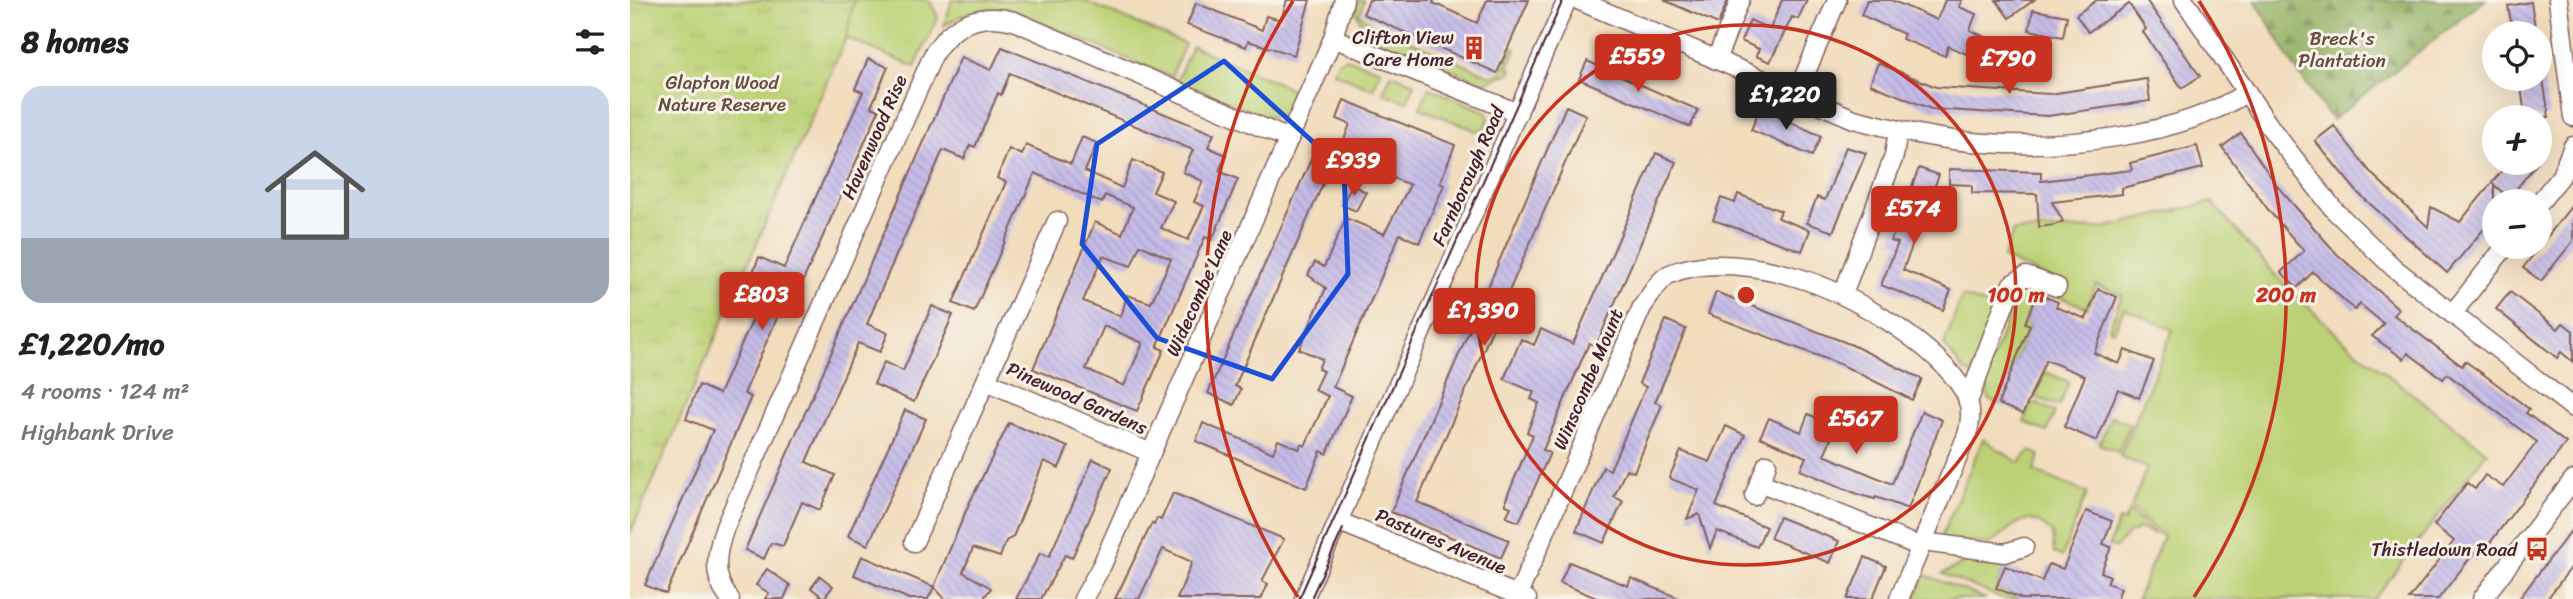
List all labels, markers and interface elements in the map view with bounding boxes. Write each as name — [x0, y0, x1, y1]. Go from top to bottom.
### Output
text: 8 homes — [21, 15, 129, 69]
place label: Clifton View Care Home — [1352, 21, 1454, 76]
map controls — [2482, 21, 2552, 259]
button: locate — [2482, 21, 2552, 91]
park label: Breck's Plantation — [2298, 22, 2386, 77]
icon: filters — [571, 23, 609, 61]
building icon: Clifton View Care Home — [1460, 34, 1488, 62]
pin: £559 — [1597, 34, 1679, 94]
text: £559 — [1611, 36, 1665, 77]
pin: £790 — [1968, 36, 2050, 96]
text: £790 — [1982, 38, 2036, 79]
park label: Glapton Wood Nature Reserve — [658, 66, 786, 121]
street label: Havenwood Rise — [832, 69, 916, 205]
pin: £1,220 — [1729, 72, 1843, 132]
text: £1,220 — [1751, 74, 1821, 115]
street label: Farnborough Road — [1422, 99, 1514, 251]
button: + — [2482, 105, 2552, 175]
icon: home — [252, 132, 378, 258]
pin: £939 — [1313, 138, 1395, 198]
text: £939 — [1327, 140, 1381, 181]
pin: £574 — [1873, 187, 1955, 246]
text: £574 — [1887, 188, 1941, 229]
button: − — [2482, 189, 2552, 259]
street label: Widecombe Lane — [1156, 224, 1242, 362]
pin: £803 — [721, 272, 803, 332]
text: £803 — [735, 274, 789, 315]
text: 100 m — [1987, 276, 2045, 314]
text: 200 m — [2255, 276, 2317, 314]
centre of rings — [1734, 283, 1758, 307]
pin: £1,390 — [1427, 288, 1541, 348]
text: £1,390 — [1449, 290, 1519, 331]
street label: Winscombe Mount — [1543, 303, 1633, 455]
text: £1,220/mo — [21, 317, 165, 371]
street label: Pinewood Gardens — [1001, 352, 1153, 444]
text: 4 rooms · 124 m² — [21, 371, 190, 412]
pin: £567 — [1815, 396, 1897, 456]
text: £567 — [1830, 398, 1882, 439]
text: Highbank Drive — [21, 412, 174, 453]
street label: Pastures Avenue — [1370, 499, 1512, 583]
place label: Thistledown Road — [2371, 533, 2518, 566]
bus stop icon: Thistledown Road — [2523, 535, 2551, 563]

